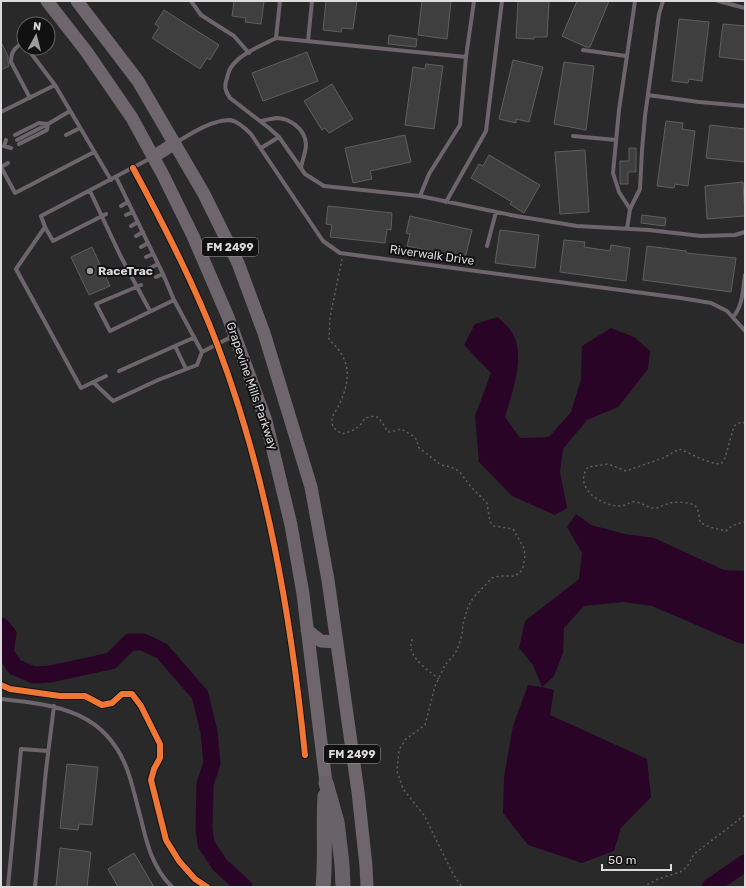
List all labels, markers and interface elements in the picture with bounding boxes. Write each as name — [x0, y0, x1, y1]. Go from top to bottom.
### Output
north arrow — [16, 16, 56, 56]
text: N — [32, 20, 42, 34]
road number: FM 2499 — [202, 238, 258, 256]
street label: Riverwalk Drive — [389, 242, 476, 268]
place label: RaceTrac — [98, 264, 153, 278]
marker: RaceTrac — [85, 266, 95, 276]
street label: Grapevine Mills Parkway — [224, 320, 281, 452]
road number: FM 2499 — [324, 745, 380, 763]
scale bar — [602, 846, 671, 872]
text: 50 m — [608, 853, 636, 867]

